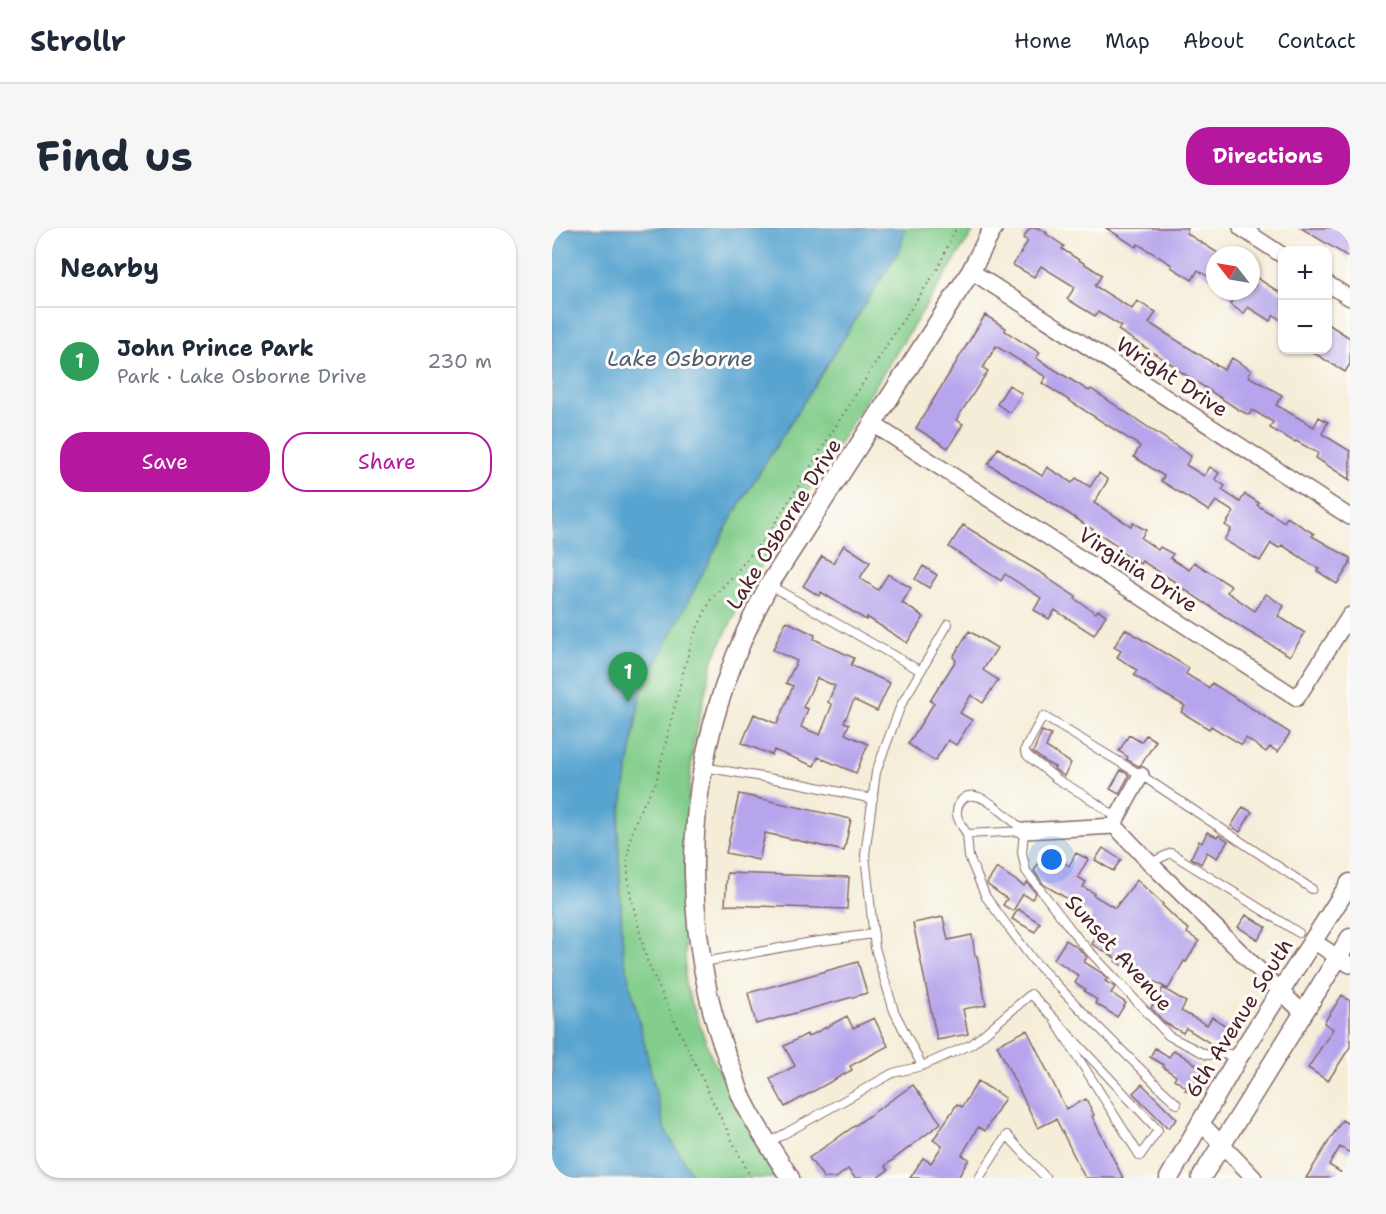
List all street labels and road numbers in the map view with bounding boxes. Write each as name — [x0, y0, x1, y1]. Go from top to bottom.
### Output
street label: Wright Drive — [1111, 330, 1233, 424]
street label: Lake Osborne Drive — [720, 433, 848, 615]
street label: Virginia Drive — [1073, 521, 1203, 619]
street label: Sunset Avenue — [1059, 889, 1179, 1017]
street label: 6th Avenue South — [1179, 933, 1299, 1103]

